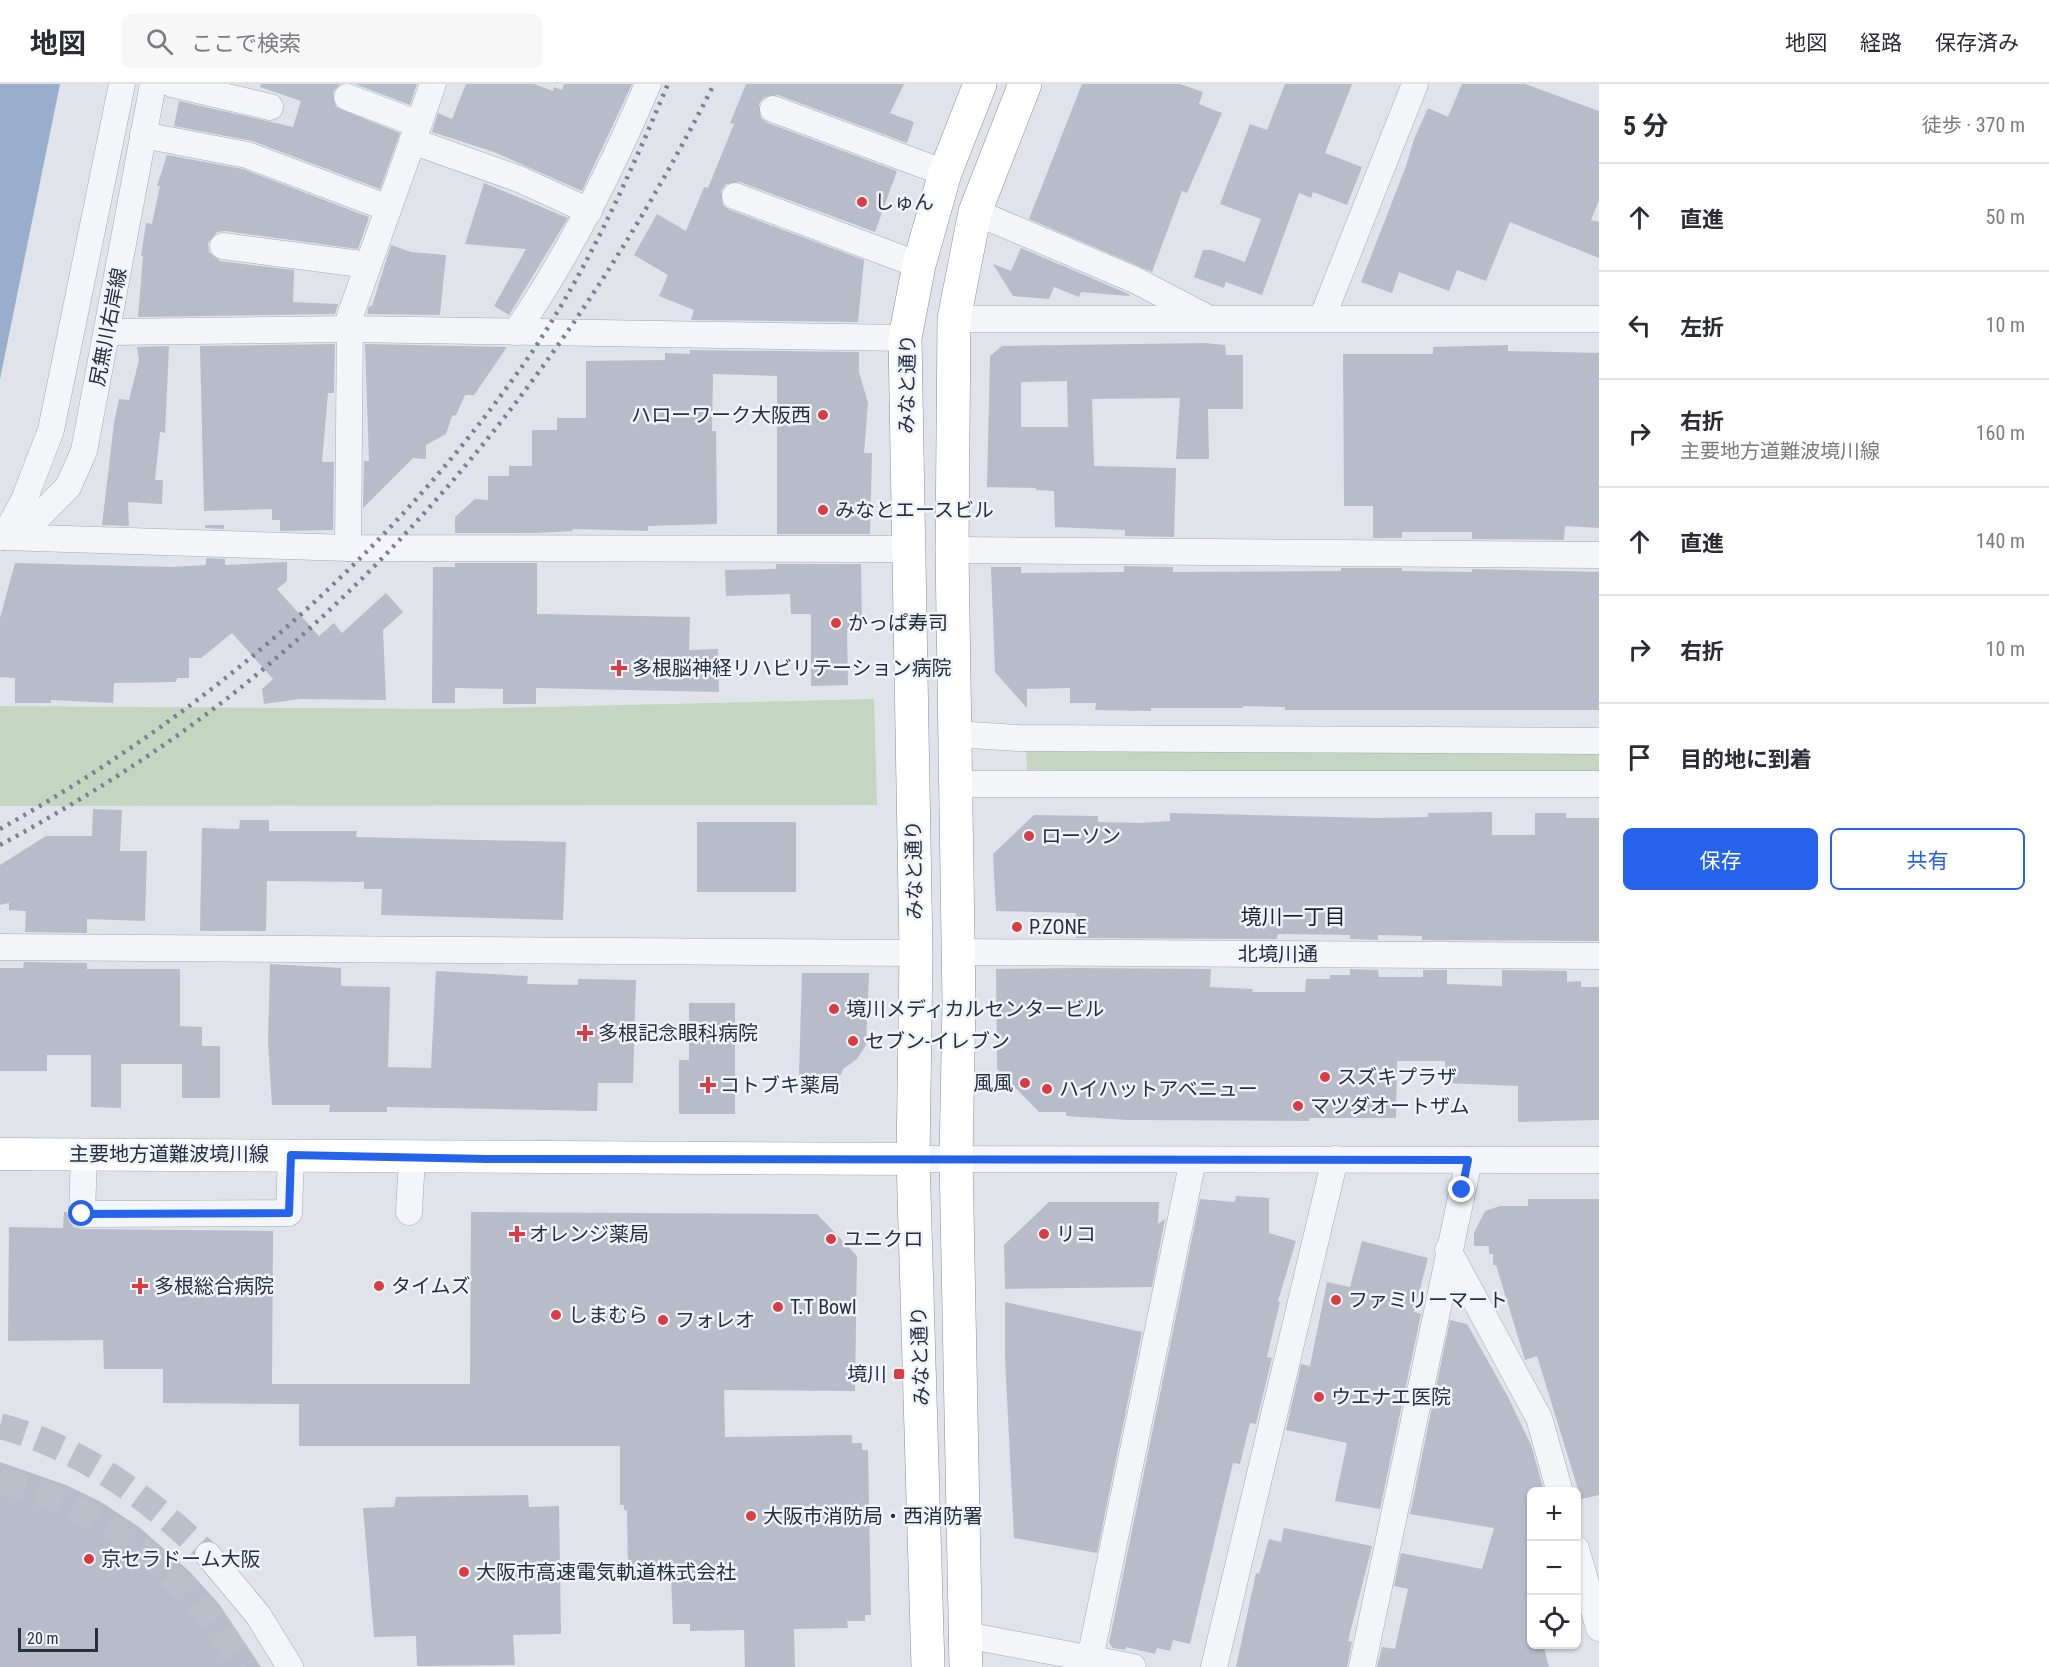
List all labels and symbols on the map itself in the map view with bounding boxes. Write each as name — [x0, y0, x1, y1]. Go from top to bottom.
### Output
place label: しゅん — [874, 190, 934, 214]
marker: しゅん — [855, 195, 869, 209]
street label: 尻無川右岸線 — [85, 266, 131, 388]
street label: みなと通り — [894, 334, 920, 434]
place label: ハローワーク大阪西 — [631, 403, 811, 427]
marker: ハローワーク大阪西 — [816, 408, 830, 422]
place label: みなとエースビル — [835, 498, 994, 522]
marker: みなとエースビル — [816, 503, 830, 517]
place label: かっぱ寿司 — [848, 611, 948, 635]
marker: かっぱ寿司 — [829, 616, 843, 630]
place label: 多根脳神経リハビリテーション病院 — [632, 656, 952, 680]
marker: 多根脳神経リハビリテーション病院 — [610, 659, 628, 677]
street label: みなと通り — [901, 820, 927, 920]
place label: ローソン — [1041, 824, 1121, 848]
marker: ローソン — [1022, 829, 1036, 843]
district label: 境川一丁目 — [1241, 905, 1346, 929]
place label: P.ZONE — [1029, 915, 1087, 939]
marker: P.ZONE — [1010, 920, 1024, 934]
street label: 北境川通 — [1238, 942, 1318, 966]
place label: 境川メディカルセンタービル — [846, 997, 1105, 1021]
marker: 境川メディカルセンタービル — [827, 1002, 841, 1016]
place label: 多根記念眼科病院 — [598, 1021, 758, 1045]
marker: 多根記念眼科病院 — [576, 1024, 594, 1042]
place label: セブン-イレブン — [865, 1029, 1010, 1053]
marker: セブン-イレブン — [846, 1034, 860, 1048]
place label: スズキプラザ — [1337, 1065, 1457, 1089]
marker: スズキプラザ — [1318, 1070, 1332, 1084]
place label: 風風 — [973, 1071, 1013, 1095]
place label: コトブキ薬局 — [720, 1073, 840, 1097]
marker: 風風 — [1018, 1076, 1032, 1090]
place label: ハイハットアベニュー — [1059, 1077, 1258, 1101]
marker: コトブキ薬局 — [701, 1078, 715, 1092]
marker: ハイハットアベニュー — [1040, 1082, 1054, 1096]
place label: マツダオートザム — [1310, 1094, 1470, 1118]
marker: マツダオートザム — [1291, 1099, 1305, 1113]
street label: 主要地方道難波境川線 — [69, 1142, 269, 1166]
route end — [1448, 1176, 1474, 1202]
route start — [68, 1200, 94, 1226]
place label: オレンジ薬局 — [529, 1222, 649, 1246]
place label: リコ — [1056, 1222, 1096, 1246]
marker: オレンジ薬局 — [510, 1227, 524, 1241]
place label: ユニクロ — [843, 1227, 923, 1251]
marker: リコ — [1037, 1227, 1051, 1241]
marker: ユニクロ — [824, 1232, 838, 1246]
place label: 多根総合病院 — [154, 1274, 274, 1298]
place label: タイムズ — [391, 1274, 471, 1298]
marker: 多根総合病院 — [131, 1277, 149, 1295]
marker: タイムズ — [372, 1279, 386, 1293]
place label: ファミリーマート — [1348, 1288, 1508, 1312]
marker: ファミリーマート — [1329, 1293, 1343, 1307]
place label: T.T Bowl — [790, 1295, 857, 1319]
marker: T.T Bowl — [771, 1300, 785, 1314]
place label: しまむら — [568, 1303, 648, 1327]
street label: みなと通り — [906, 1306, 934, 1406]
marker: しまむら — [549, 1308, 563, 1322]
place label: フォレオ — [675, 1308, 755, 1332]
marker: フォレオ — [656, 1313, 670, 1327]
place label: 境川 — [847, 1362, 887, 1386]
marker: 境川 — [892, 1367, 906, 1381]
place label: ウエナエ医院 — [1331, 1385, 1451, 1409]
marker: ウエナエ医院 — [1312, 1390, 1326, 1404]
place label: 大阪市消防局・西消防署 — [763, 1504, 983, 1528]
marker: 大阪市消防局・西消防署 — [744, 1509, 758, 1523]
place label: 京セラドーム大阪 — [101, 1547, 260, 1571]
marker: 京セラドーム大阪 — [82, 1552, 96, 1566]
place label: 大阪市高速電気軌道株式会社 — [476, 1560, 736, 1584]
marker: 大阪市高速電気軌道株式会社 — [457, 1565, 471, 1579]
scale bar — [18, 1625, 98, 1652]

